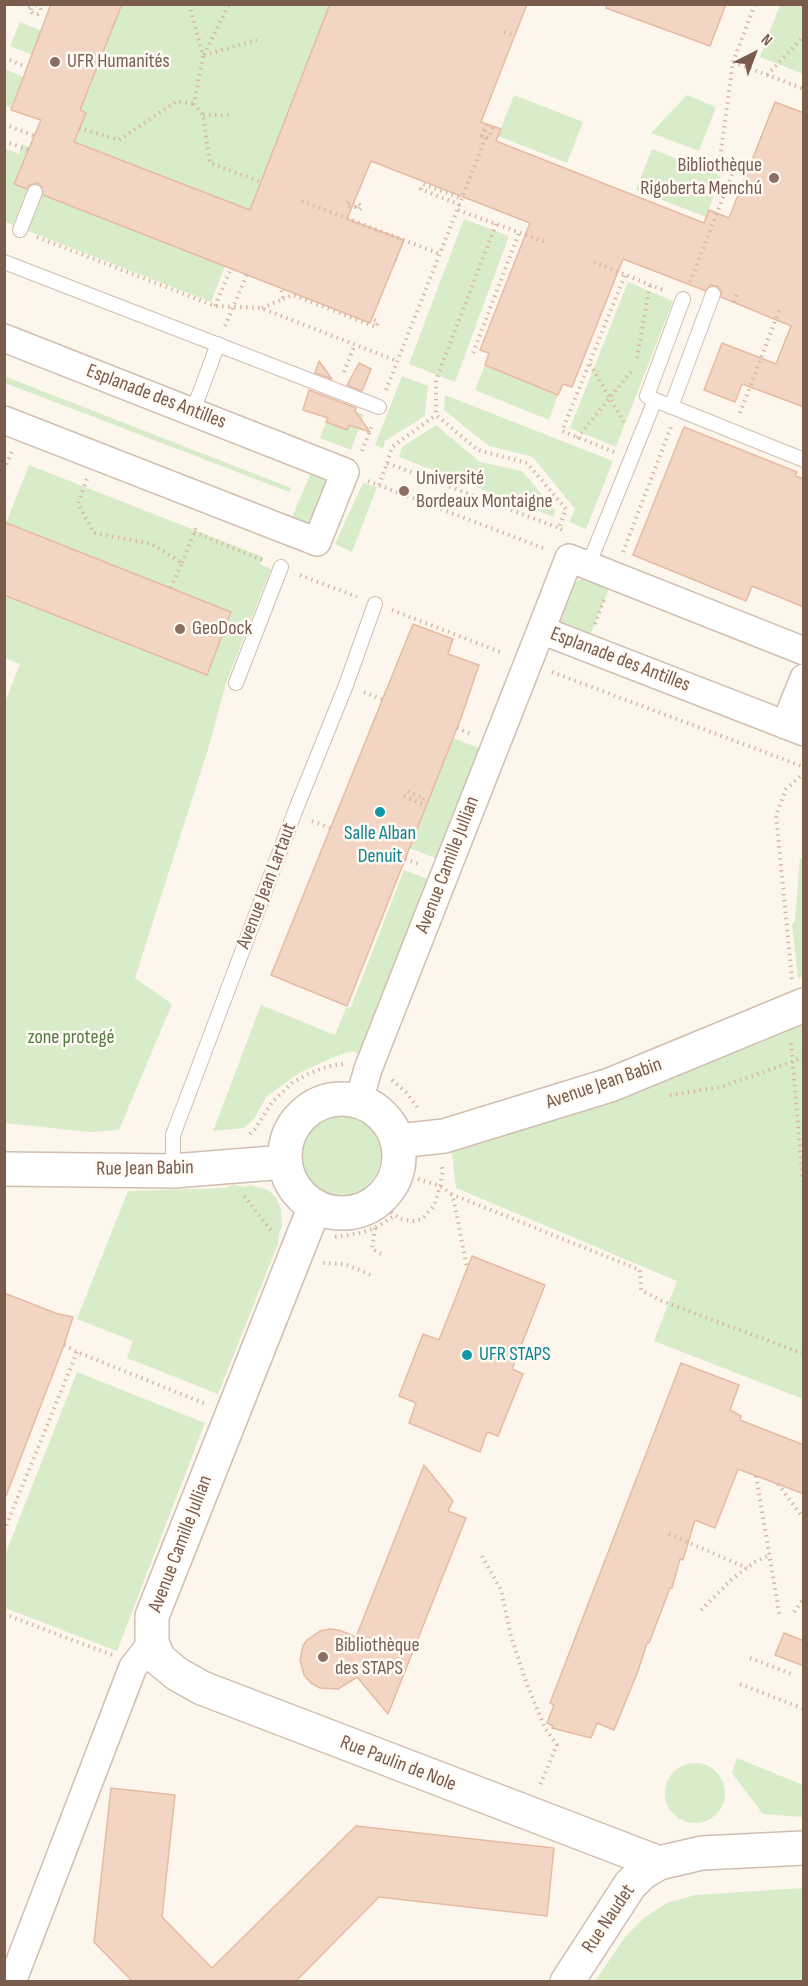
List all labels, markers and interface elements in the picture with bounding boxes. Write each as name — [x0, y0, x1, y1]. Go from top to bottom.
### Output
north arrow — [724, 24, 784, 84]
text: N — [757, 30, 776, 50]
place label: UFR Humanités — [67, 50, 170, 74]
marker: UFR Humanités — [48, 55, 62, 69]
place label: Bibliothèque Rigoberta Menchú — [640, 154, 762, 201]
marker: Bibliothèque Rigoberta Menchú — [767, 171, 781, 185]
street label: Esplanade des Antilles — [83, 359, 229, 435]
place label: Université Bordeaux Montaigne — [416, 467, 553, 514]
marker: Université Bordeaux Montaigne — [397, 484, 411, 498]
place label: GeoDock — [192, 617, 252, 641]
marker: GeoDock — [173, 622, 187, 636]
street label: Esplanade des Antilles — [547, 622, 693, 698]
street label: Avenue Camille Jullian — [411, 793, 485, 937]
marker: Salle Alban Denuit — [373, 805, 387, 819]
street label: Avenue Jean Lartaut — [232, 820, 302, 952]
place label: Salle Alban Denuit — [344, 822, 416, 869]
park label: zone protegé — [28, 1026, 114, 1050]
street label: Avenue Jean Babin — [543, 1053, 665, 1115]
street label: Rue Jean Babin — [96, 1156, 194, 1182]
place label: UFR STAPS — [479, 1343, 551, 1367]
marker: UFR STAPS — [460, 1348, 474, 1362]
street label: Avenue Camille Jullian — [144, 1472, 218, 1616]
place label: Bibliothèque des STAPS — [335, 1634, 419, 1681]
marker: Bibliothèque des STAPS — [316, 1650, 330, 1664]
street label: Rue Paulin de Nole — [337, 1731, 459, 1797]
street label: Rue Naudet — [577, 1880, 641, 1958]

